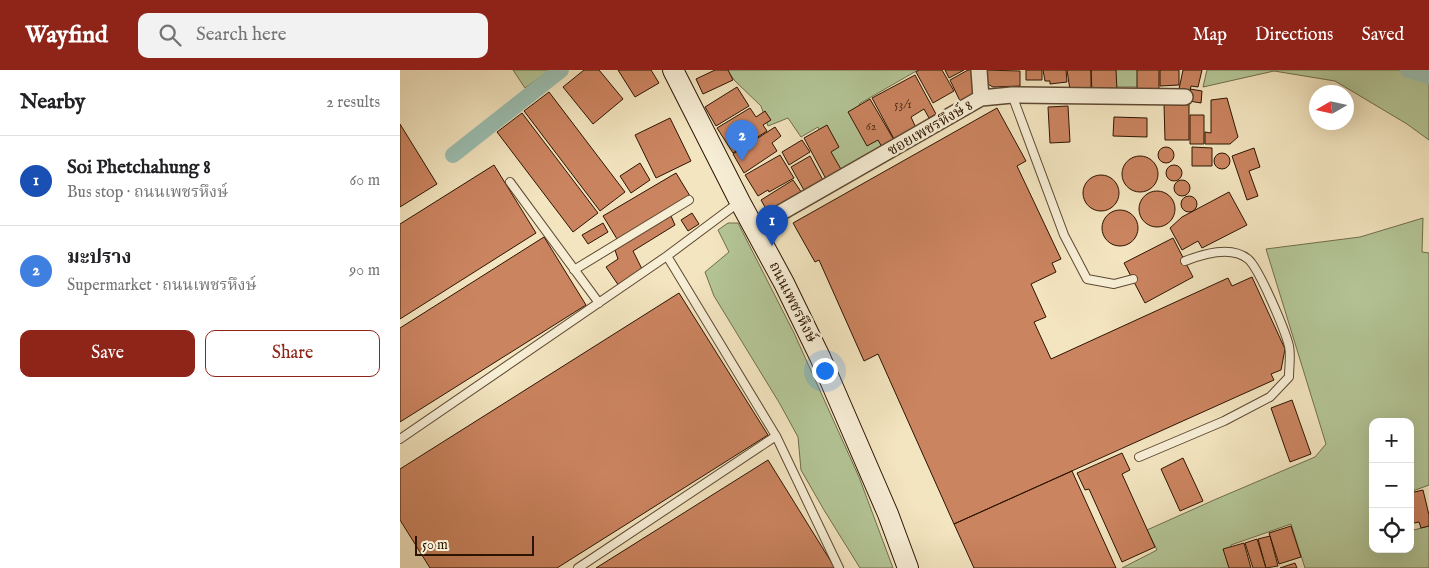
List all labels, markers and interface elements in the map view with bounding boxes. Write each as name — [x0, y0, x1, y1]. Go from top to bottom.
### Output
search box — [138, 13, 488, 58]
text: Wayfind — [25, 20, 108, 51]
icon: search — [156, 21, 184, 49]
text: Search here — [196, 23, 286, 47]
text: Map — [1193, 24, 1227, 47]
text: Directions — [1255, 24, 1333, 47]
text: Saved — [1361, 24, 1404, 47]
north arrow — [1309, 85, 1354, 130]
text: Nearby — [20, 89, 85, 116]
text: 2 results — [326, 93, 380, 113]
street label: ซอยเพชรหึงษ์ 8 — [883, 95, 976, 160]
house number: 53/1 — [894, 97, 912, 112]
house number: 62 — [866, 119, 877, 134]
pin: 2 — [726, 120, 758, 161]
text: Soi Phetchahung 8 — [67, 156, 211, 180]
text: 1 — [33, 171, 39, 191]
text: 60 m — [350, 171, 380, 191]
text: Bus stop · ถนนเพชรหึงษ์ — [67, 183, 228, 203]
pin: 1 — [756, 205, 788, 246]
text: มะปราง — [67, 246, 131, 270]
street label: ถนนเพชรหึงษ์ — [764, 258, 823, 346]
text: 2 — [32, 261, 40, 281]
text: 90 m — [349, 261, 380, 281]
text: Supermarket · ถนนเพชรหึงษ์ — [67, 276, 256, 296]
button: Save — [20, 330, 195, 377]
button: Share — [205, 330, 380, 377]
your location — [812, 358, 838, 384]
map controls — [1369, 418, 1414, 553]
button: + — [1369, 418, 1414, 463]
button: − — [1369, 463, 1414, 508]
button: locate — [1369, 508, 1414, 553]
scale bar — [415, 533, 534, 556]
text: 50 m — [422, 536, 448, 554]

